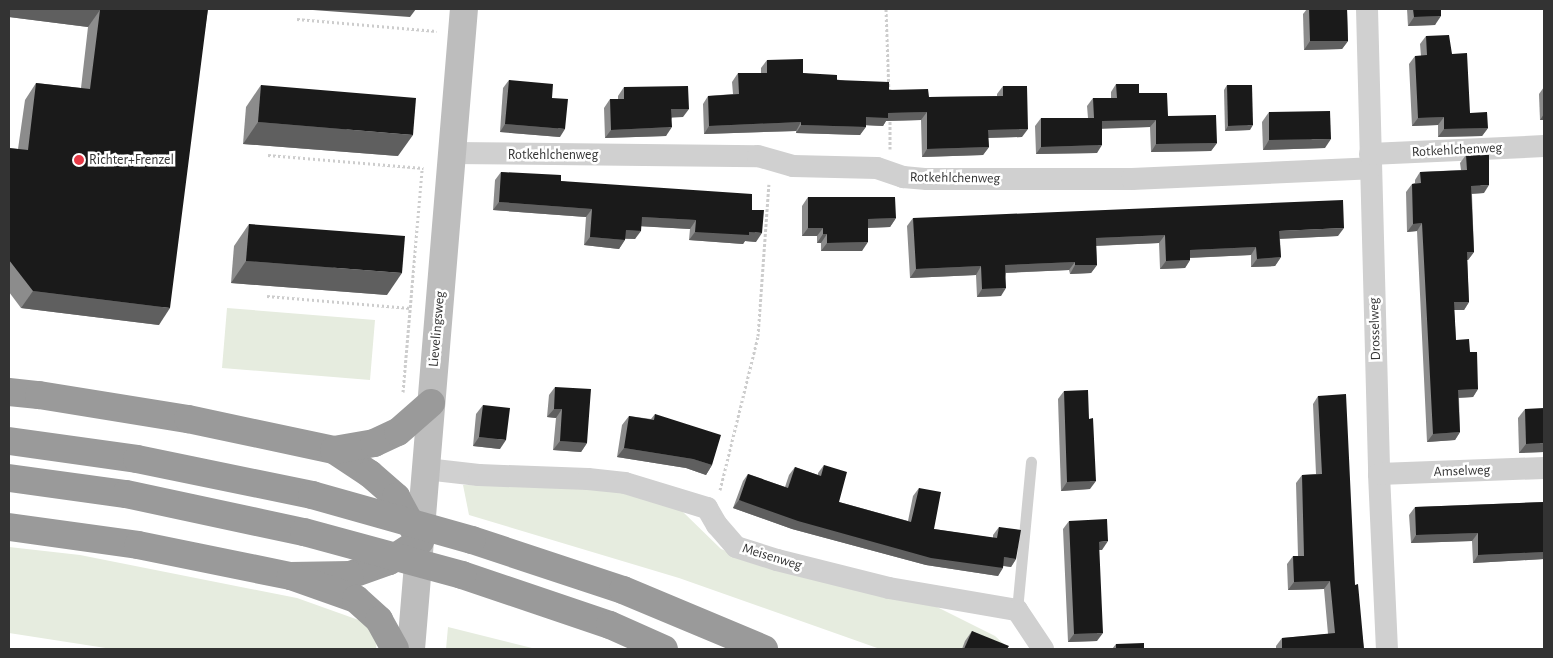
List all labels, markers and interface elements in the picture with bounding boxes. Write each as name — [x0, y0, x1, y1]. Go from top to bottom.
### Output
street label: Rotkehlchenweg — [1411, 139, 1503, 161]
street label: Rotkehlchenweg — [508, 147, 598, 163]
place label: Richter+Frenzel — [89, 152, 174, 168]
marker: Richter+Frenzel — [73, 154, 85, 166]
street label: Rotkehlchenweg — [910, 169, 1000, 187]
street label: Lievelingsweg — [425, 290, 449, 368]
street label: Drosselweg — [1366, 297, 1384, 361]
street label: Amselweg — [1433, 462, 1491, 480]
street label: Meisenweg — [740, 540, 804, 574]

